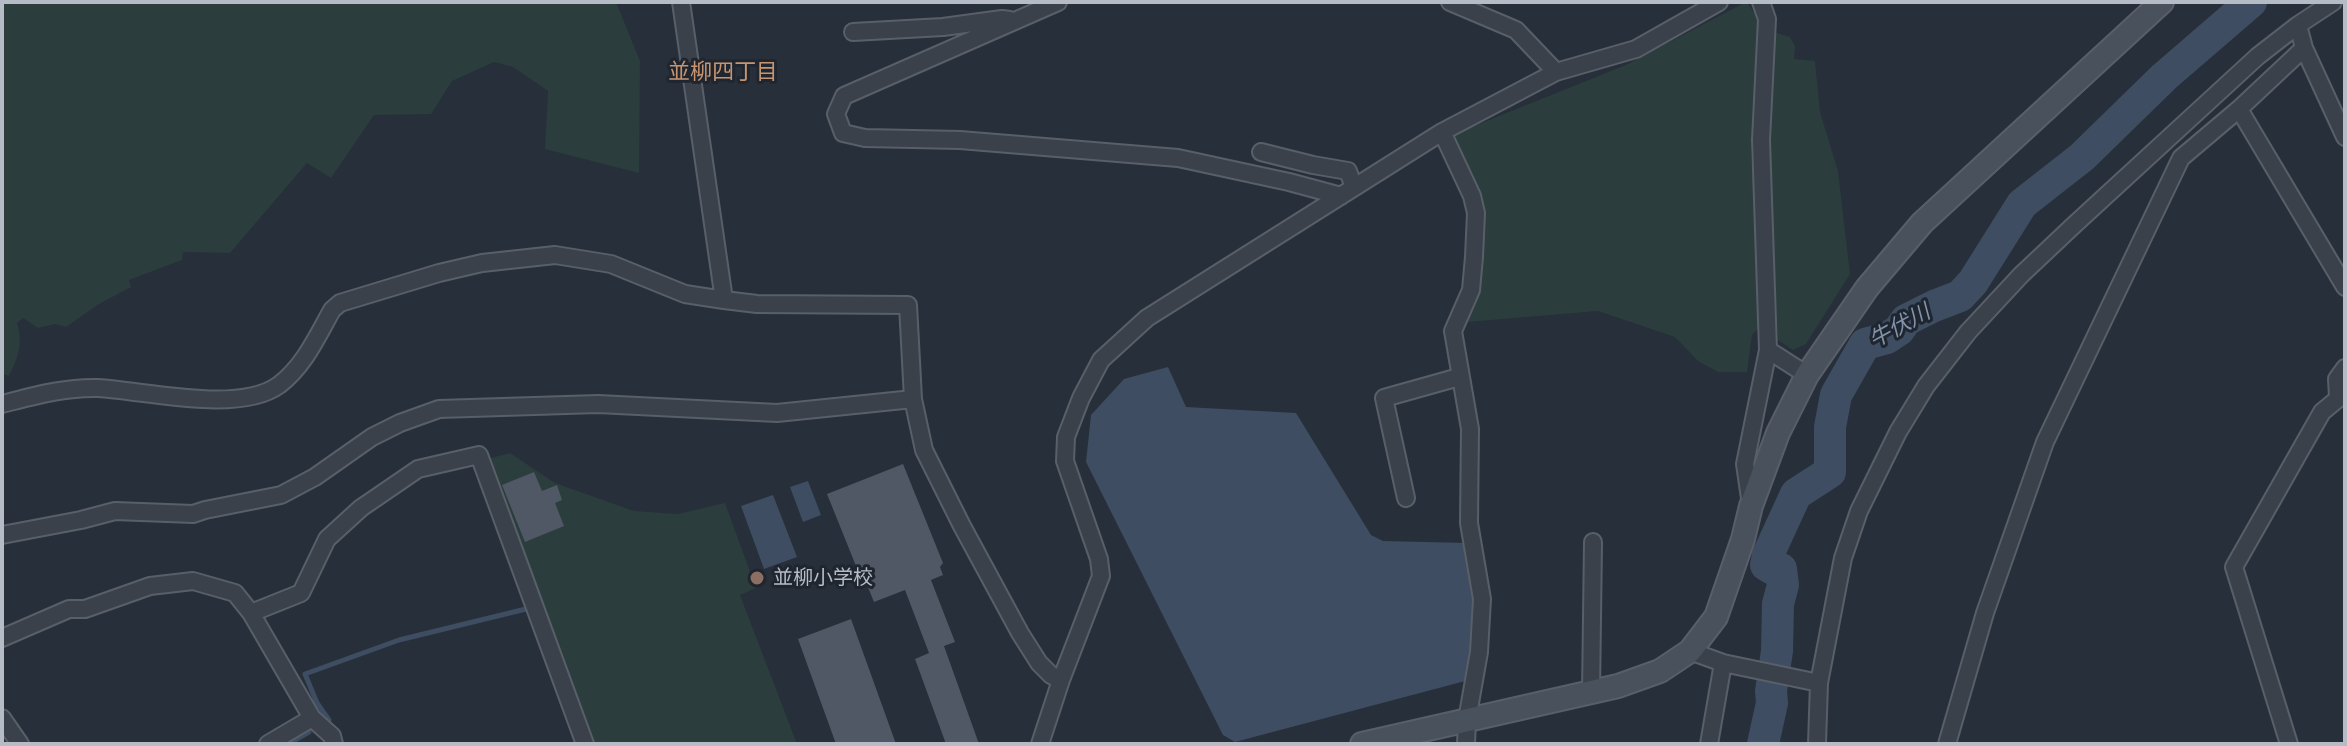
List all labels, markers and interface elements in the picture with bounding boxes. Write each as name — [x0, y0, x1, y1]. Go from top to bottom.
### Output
district label: 並柳四丁目 — [668, 60, 778, 86]
water label: 牛伏川 — [1865, 299, 1935, 355]
place label: 並柳小学校 — [773, 566, 873, 590]
marker: 並柳小学校 — [748, 569, 766, 587]

